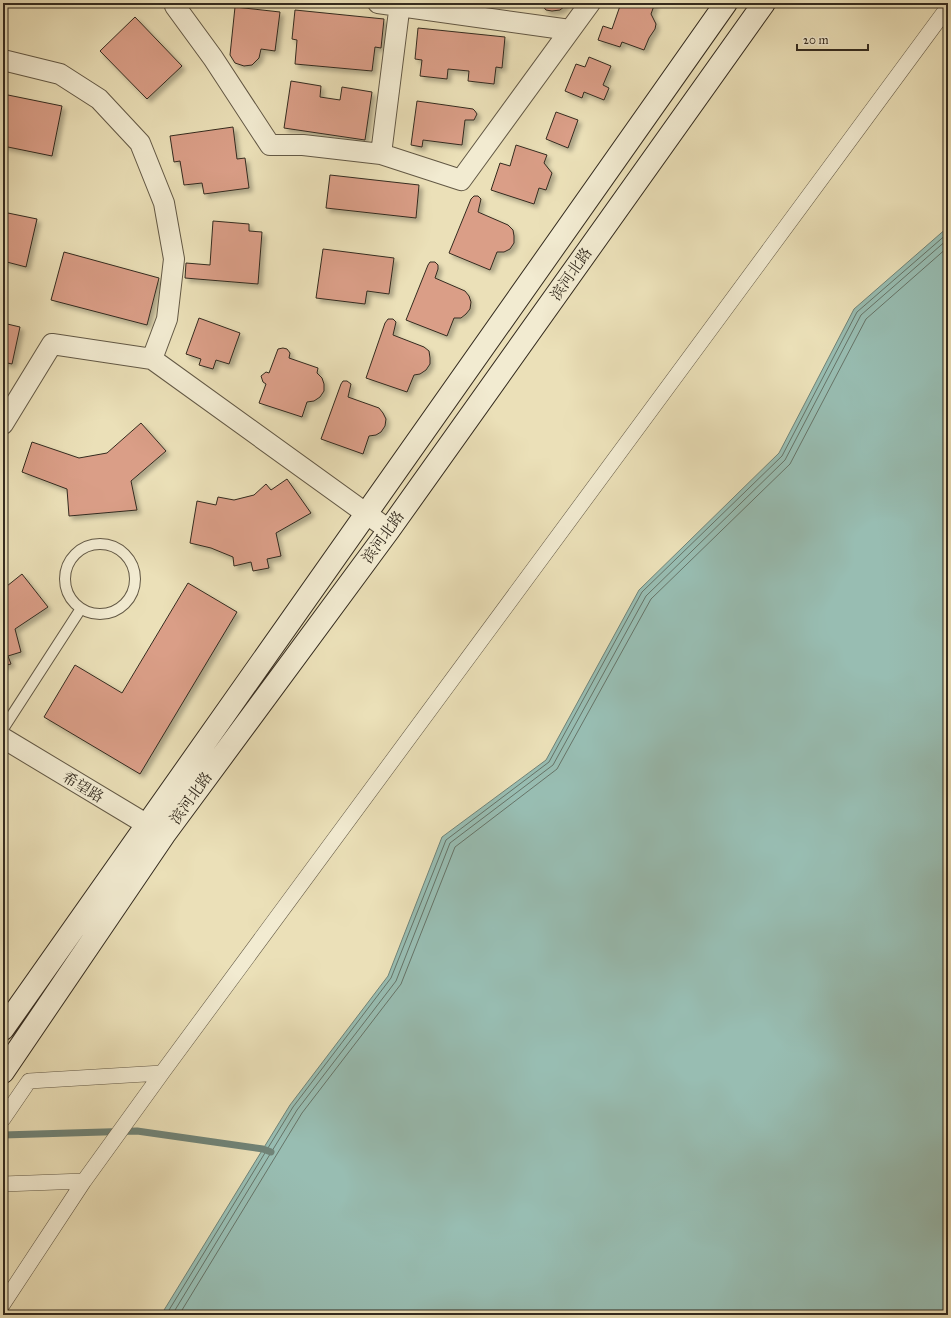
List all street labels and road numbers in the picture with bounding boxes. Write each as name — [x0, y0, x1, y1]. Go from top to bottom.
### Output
street label: 滨河北路 — [546, 244, 596, 304]
street label: 滨河北路 — [358, 507, 408, 567]
street label: 希望路 — [59, 768, 107, 806]
street label: 滨河北路 — [166, 768, 216, 828]

